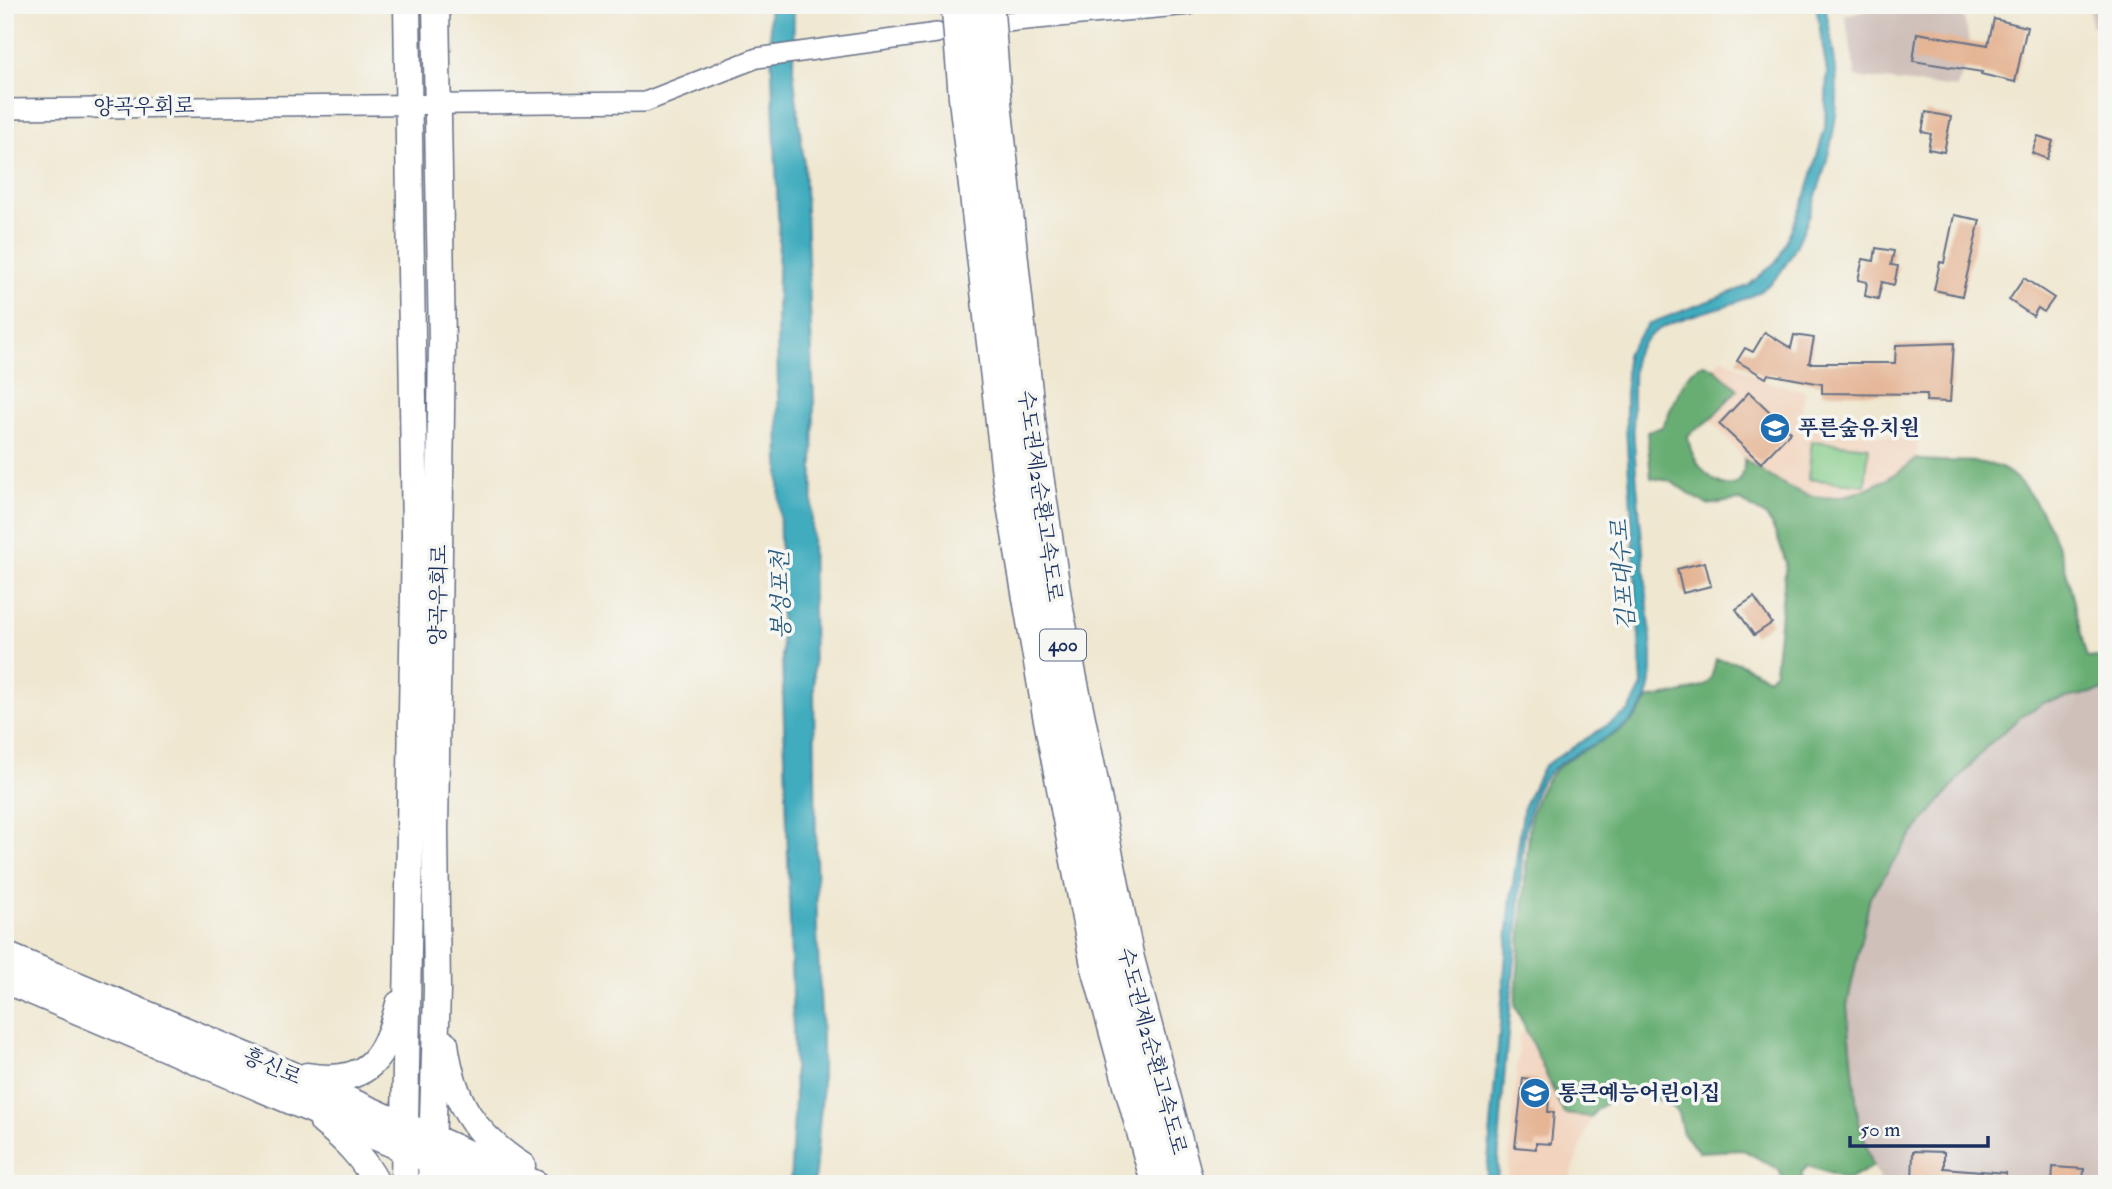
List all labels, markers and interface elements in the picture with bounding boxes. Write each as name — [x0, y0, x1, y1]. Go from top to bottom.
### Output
street label: 양곡우회로 — [93, 93, 195, 121]
street label: 수도권제2순환고속도로 — [1012, 388, 1068, 604]
school or university icon: 푸른숲유치원 — [1758, 411, 1792, 445]
place label: 푸른숲유치원 — [1798, 415, 1920, 442]
water label: 김포대수로 — [1605, 518, 1641, 631]
street label: 양곡우회로 — [425, 544, 453, 646]
water label: 봉성포천 — [766, 549, 796, 640]
road number: 400 — [1040, 630, 1086, 660]
street label: 수도권제2순환고속도로 — [1111, 944, 1193, 1158]
street label: 흥신로 — [239, 1043, 305, 1091]
school or university icon: 통큰예능어린이집 — [1518, 1076, 1552, 1110]
place label: 통큰예능어린이집 — [1558, 1080, 1720, 1107]
scale bar — [1850, 1105, 1988, 1149]
text: 50 m — [1860, 1116, 1901, 1143]

